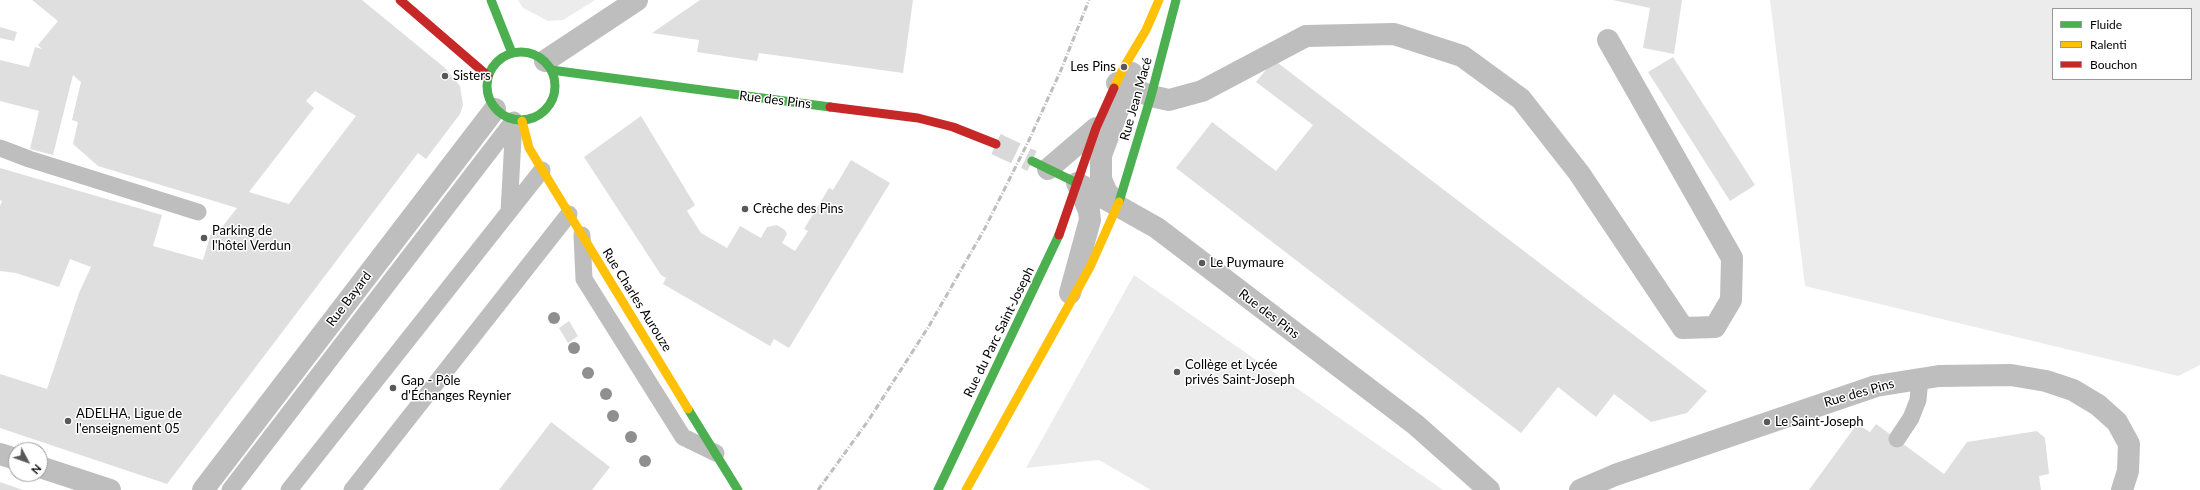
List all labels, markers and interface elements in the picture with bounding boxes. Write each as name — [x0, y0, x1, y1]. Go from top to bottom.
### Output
legend — [2052, 8, 2192, 80]
text: Fluide — [2090, 17, 2122, 32]
text: Ralenti — [2090, 37, 2127, 52]
street label: Rue Jean Macé — [1117, 56, 1155, 142]
text: Bouchon — [2090, 57, 2137, 72]
place label: Les Pins — [1070, 59, 1116, 75]
marker: Les Pins — [1119, 62, 1129, 72]
place label: Sisters — [453, 68, 491, 84]
marker: Sisters — [440, 71, 450, 81]
street label: Rue des Pins — [738, 88, 812, 112]
place label: Crèche des Pins — [753, 201, 843, 217]
marker: Crèche des Pins — [740, 204, 750, 214]
place label: Parking de l'hôtel Verdun — [212, 223, 291, 254]
marker: Parking de l'hôtel Verdun — [199, 233, 209, 243]
street label: Rue Charles Aurouze — [599, 245, 675, 355]
place label: Le Puymaure — [1210, 255, 1284, 271]
marker: Le Puymaure — [1197, 258, 1207, 268]
street label: Rue du Parc Saint-Joseph — [961, 264, 1037, 400]
street label: Rue Bayard — [323, 268, 375, 330]
street label: Rue des Pins — [1235, 286, 1303, 342]
place label: Collège et Lycée privés Saint-Joseph — [1185, 357, 1295, 388]
marker: Collège et Lycée privés Saint-Joseph — [1172, 367, 1182, 377]
place label: Gap - Pôle d'Échanges Reynier — [401, 373, 511, 404]
street label: Rue des Pins — [1822, 376, 1896, 410]
marker: Gap - Pôle d'Échanges Reynier — [388, 383, 398, 393]
place label: ADELHA, Ligue de l'enseignement 05 — [76, 406, 182, 437]
place label: Le Saint-Joseph — [1775, 414, 1864, 430]
marker: ADELHA, Ligue de l'enseignement 05 — [63, 416, 73, 426]
marker: Le Saint-Joseph — [1762, 417, 1772, 427]
north arrow — [8, 442, 48, 482]
text: N — [29, 462, 44, 477]

